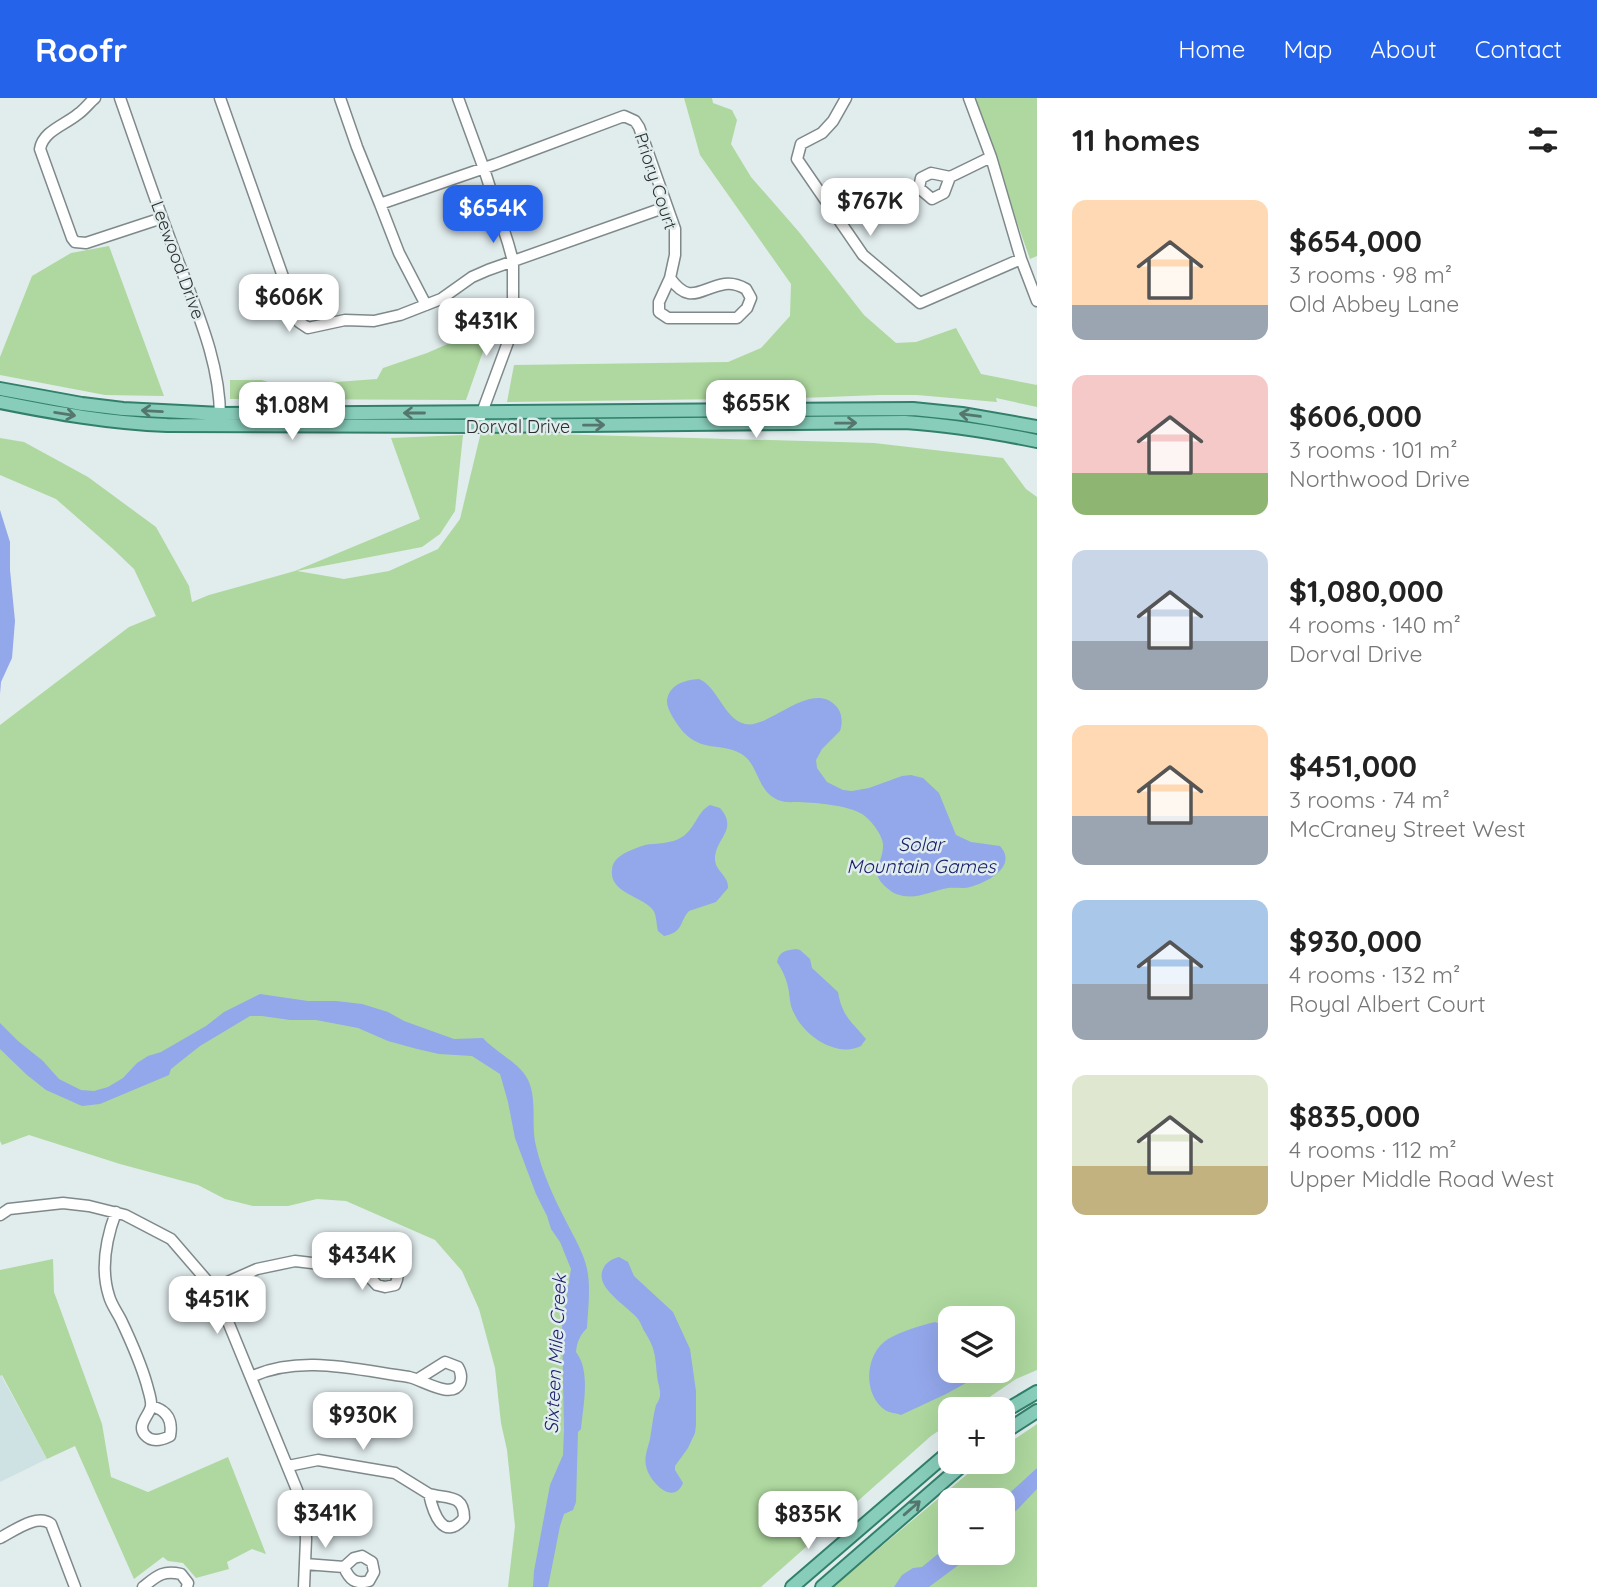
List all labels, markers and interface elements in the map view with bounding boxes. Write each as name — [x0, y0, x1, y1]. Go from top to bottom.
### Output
text: Roofr — [35, 29, 127, 70]
text: Home — [1178, 34, 1245, 64]
text: Map — [1283, 34, 1332, 64]
text: About — [1370, 34, 1437, 64]
text: Contact — [1475, 34, 1562, 64]
text: 11 homes — [1072, 121, 1200, 159]
icon: filters — [1524, 121, 1562, 159]
street label: Priory Court — [630, 130, 682, 232]
pin: $767K — [821, 178, 919, 238]
pin: $654K — [444, 186, 542, 245]
text: $767K — [837, 186, 903, 215]
text: $654K — [459, 193, 527, 222]
street label: Leewood Drive — [146, 198, 210, 322]
text: $654,000 — [1289, 222, 1422, 260]
icon: home — [1128, 228, 1212, 312]
text: 3 rooms · 98 m² — [1289, 260, 1452, 289]
pin: $606K — [240, 274, 338, 334]
text: $606K — [255, 282, 323, 311]
text: Old Abbey Lane — [1289, 289, 1459, 318]
pin: $431K — [437, 299, 535, 358]
text: $431K — [454, 306, 518, 335]
pin: $655K — [707, 380, 805, 440]
pin: $1.08M — [235, 382, 349, 442]
text: $655K — [722, 388, 790, 417]
text: $1.08M — [255, 390, 329, 419]
text: $606,000 — [1289, 397, 1422, 435]
icon: home — [1128, 403, 1212, 487]
one-way arrow — [141, 404, 164, 417]
one-way arrow — [403, 406, 426, 420]
one-way arrow — [53, 408, 76, 421]
one-way arrow — [959, 408, 982, 421]
street label: Dorval Drive — [466, 415, 570, 438]
one-way arrow — [835, 416, 858, 429]
one-way arrow — [583, 418, 606, 432]
text: 3 rooms · 101 m² — [1289, 435, 1458, 464]
text: Northwood Drive — [1289, 464, 1470, 493]
text: $1,080,000 — [1289, 572, 1444, 610]
icon: home — [1128, 578, 1212, 662]
text: 4 rooms · 140 m² — [1289, 610, 1461, 639]
text: Dorval Drive — [1289, 639, 1423, 668]
text: $451,000 — [1289, 747, 1417, 785]
icon: home — [1128, 753, 1212, 837]
text: 3 rooms · 74 m² — [1289, 785, 1450, 814]
text: McCraney Street West — [1289, 814, 1526, 843]
water label: Solar Mountain Games — [846, 832, 997, 878]
text: $930,000 — [1289, 922, 1422, 960]
icon: home — [1128, 928, 1212, 1012]
text: 4 rooms · 132 m² — [1289, 960, 1460, 989]
text: Royal Albert Court — [1289, 989, 1485, 1018]
text: $835,000 — [1289, 1097, 1420, 1135]
icon: home — [1128, 1103, 1212, 1187]
text: 4 rooms · 112 m² — [1289, 1135, 1457, 1164]
text: Upper Middle Road West — [1289, 1164, 1554, 1193]
pin: $434K — [313, 1232, 411, 1292]
text: $434K — [328, 1240, 396, 1269]
water label: Sixteen Mile Creek — [539, 1272, 571, 1434]
pin: $451K — [168, 1276, 266, 1336]
text: $451K — [185, 1284, 249, 1313]
map controls — [938, 1306, 1015, 1565]
button: layers — [938, 1306, 1015, 1383]
pin: $930K — [314, 1392, 412, 1452]
button: + — [938, 1397, 1015, 1474]
text: $930K — [329, 1400, 397, 1429]
button: − — [938, 1488, 1015, 1565]
pin: $341K — [276, 1490, 374, 1550]
pin: $835K — [759, 1492, 857, 1551]
text: $341K — [294, 1498, 356, 1527]
text: $835K — [775, 1499, 842, 1528]
one-way arrow — [903, 1500, 921, 1516]

